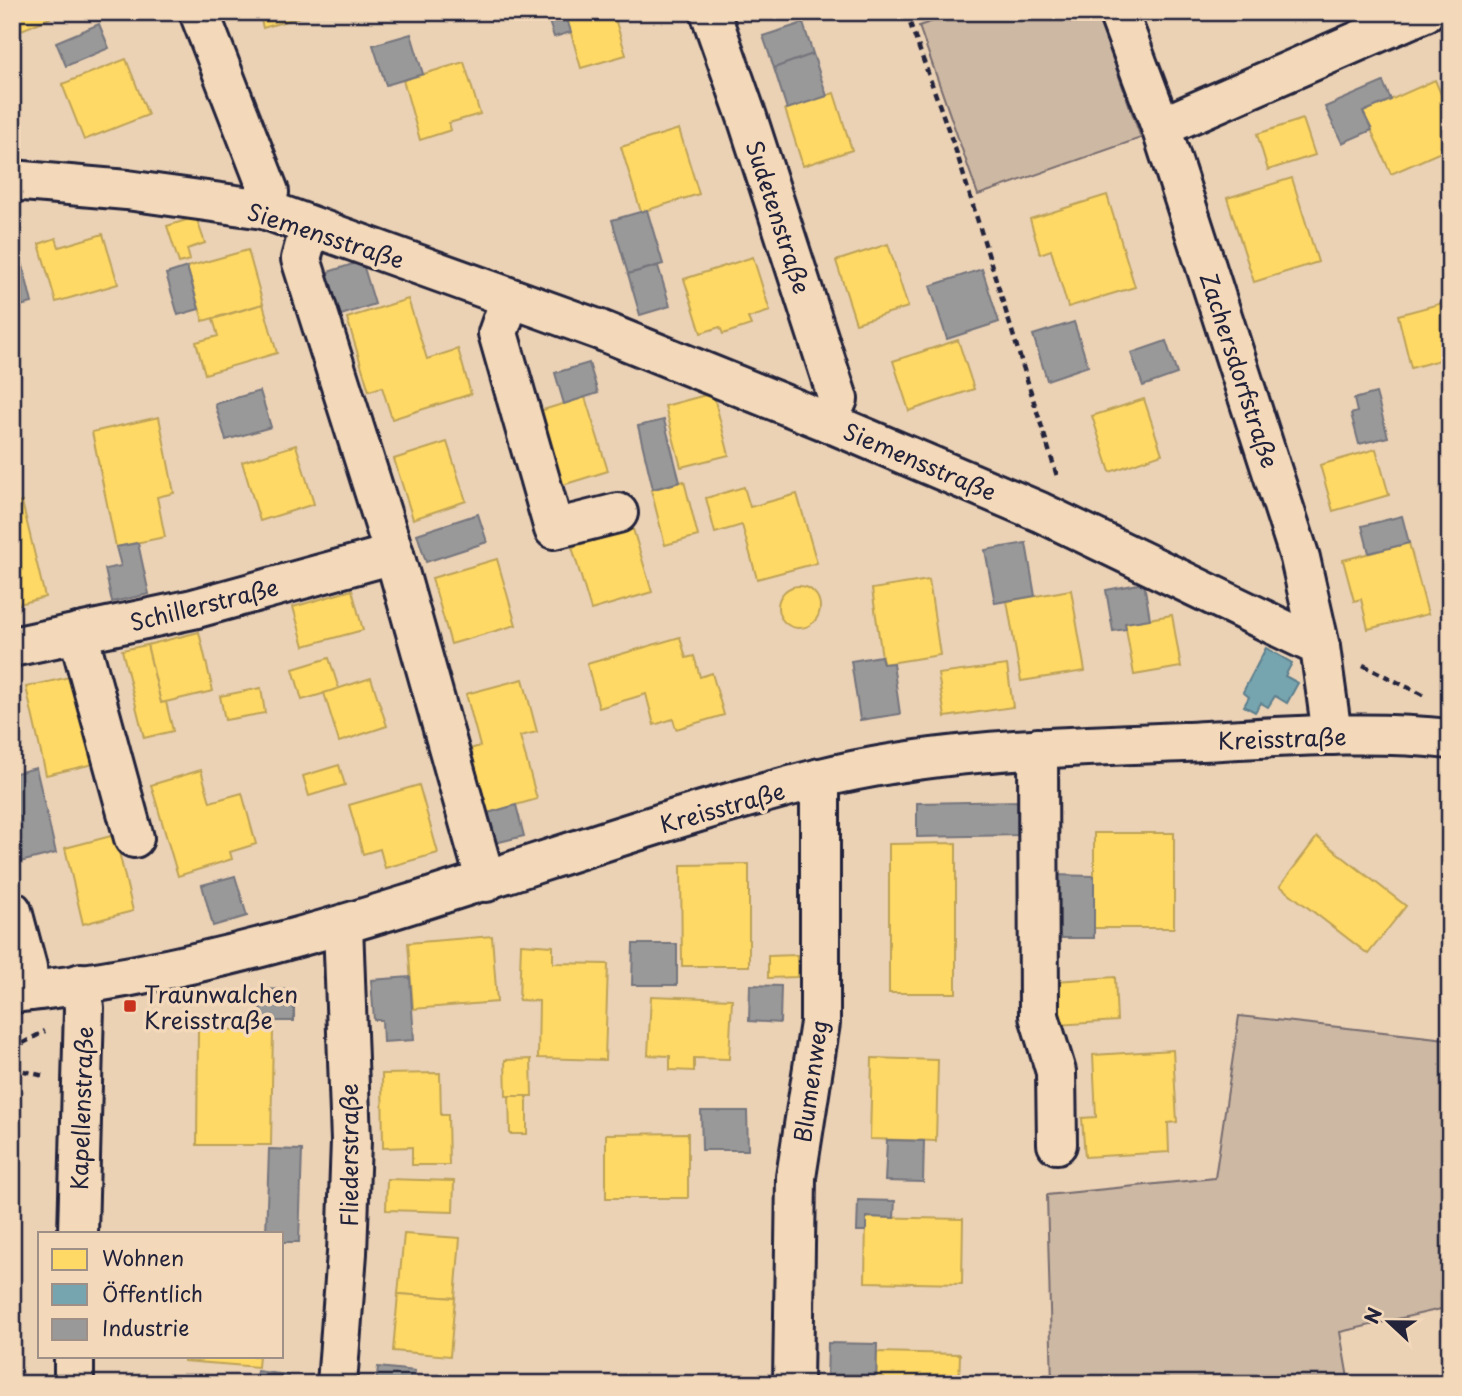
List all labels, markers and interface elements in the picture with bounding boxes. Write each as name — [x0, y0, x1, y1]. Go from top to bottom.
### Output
street label: Sudetenstraße — [738, 136, 820, 298]
street label: Siemensstraße — [243, 193, 409, 277]
street label: Zachersdorfstraße — [1192, 268, 1288, 472]
street label: Siemensstraße — [838, 413, 1002, 509]
street label: Schillerstraße — [126, 569, 282, 639]
street label: Kreisstraße — [1217, 718, 1347, 758]
street label: Kreisstraße — [655, 772, 789, 842]
place label: Traunwalchen Kreisstraße — [144, 976, 298, 1037]
marker: Traunwalchen Kreisstraße — [122, 998, 138, 1014]
street label: Blumenweg — [784, 1017, 836, 1145]
street label: Kapellenstraße — [61, 1026, 101, 1190]
street label: Fliederstraße — [331, 1083, 366, 1227]
legend — [38, 1232, 284, 1358]
text: Wohnen — [102, 1241, 184, 1273]
text: Öffentlich — [102, 1277, 203, 1309]
north arrow — [1354, 1288, 1424, 1358]
text: N — [1357, 1303, 1388, 1327]
text: Industrie — [102, 1311, 189, 1343]

